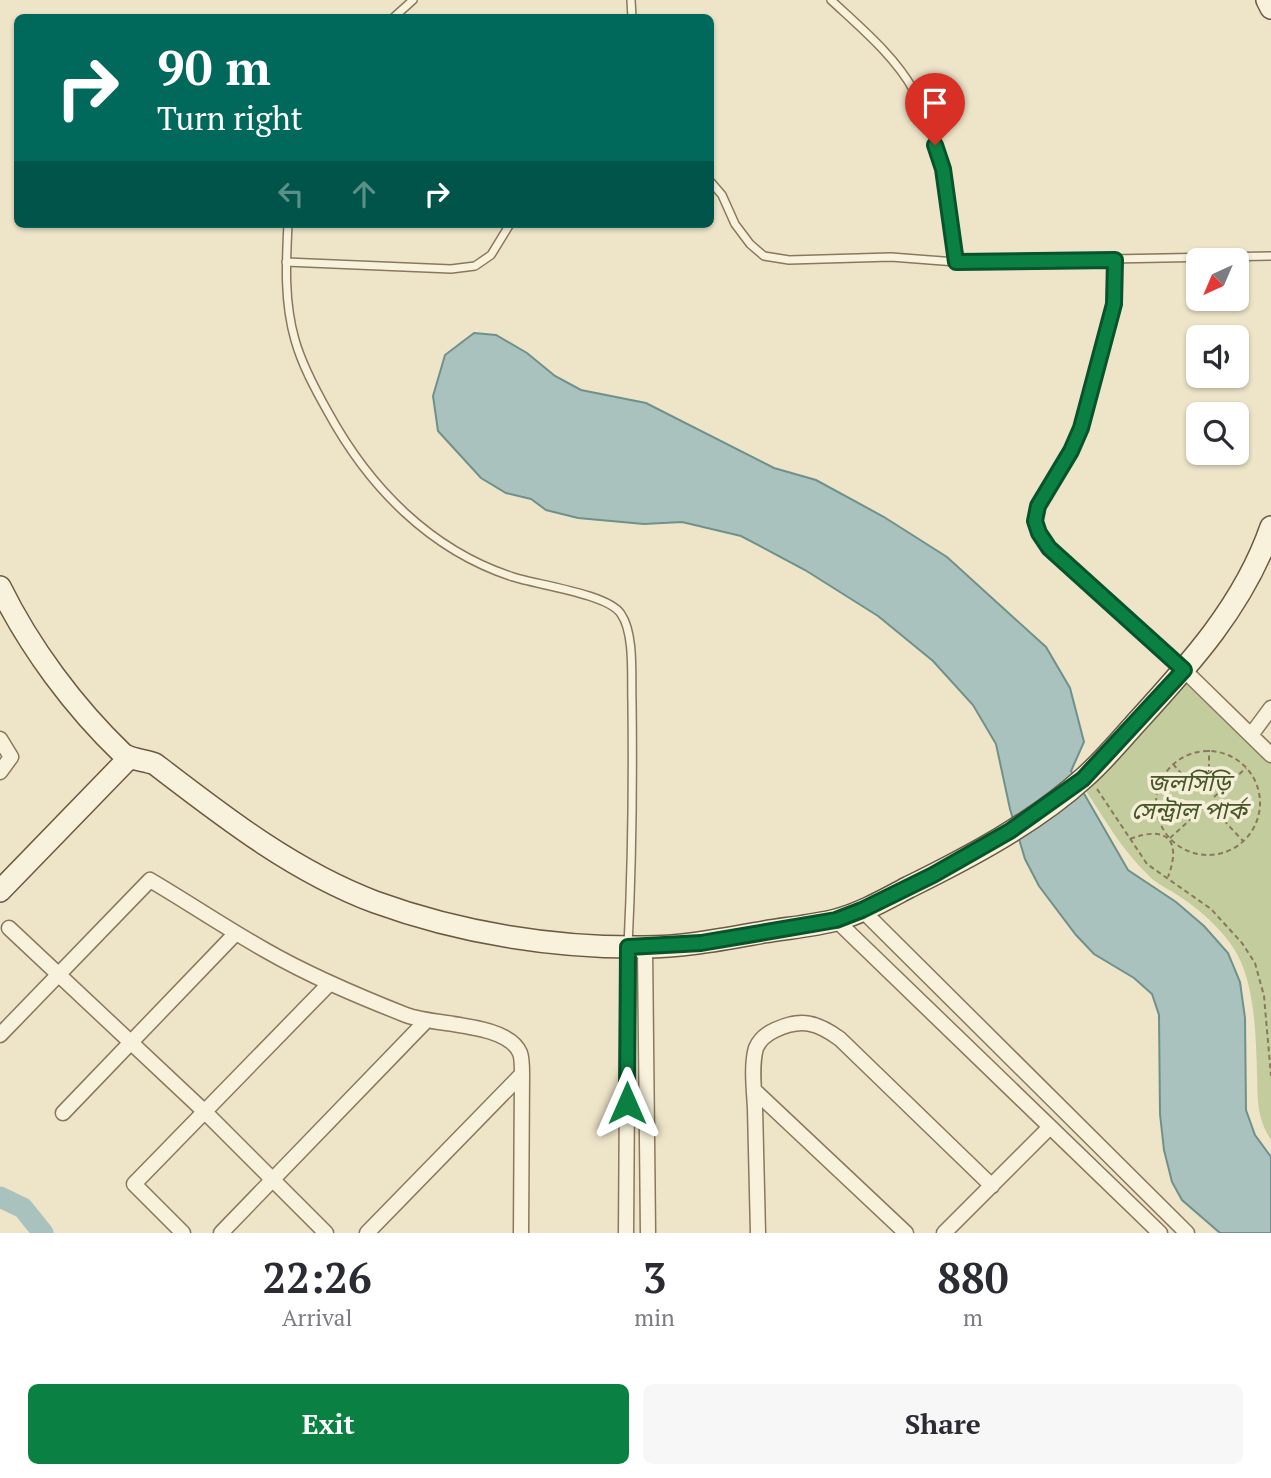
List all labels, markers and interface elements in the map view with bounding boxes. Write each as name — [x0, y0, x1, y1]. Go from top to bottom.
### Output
text: 90 m — [157, 34, 271, 99]
icon: right — [42, 42, 133, 133]
pin — [905, 73, 965, 145]
icon: arrive — [916, 84, 954, 122]
text: Turn right — [157, 97, 303, 139]
icon: left — [272, 175, 310, 213]
icon: ahead — [345, 175, 383, 213]
icon: right — [418, 175, 456, 213]
north arrow — [1186, 248, 1250, 312]
map controls — [1186, 248, 1249, 465]
button: sound — [1186, 325, 1249, 388]
button: search — [1186, 402, 1249, 465]
park label: জলসিঁড়ি সেন্ট্রাল পার্ক — [1131, 766, 1251, 826]
position arrow — [590, 1066, 664, 1140]
text: 22:26 — [263, 1249, 372, 1305]
text: 3 — [643, 1249, 666, 1305]
text: 880 — [937, 1249, 1008, 1305]
text: Arrival — [282, 1302, 352, 1333]
text: min — [634, 1302, 675, 1333]
text: m — [963, 1302, 983, 1333]
button: Exit — [28, 1384, 629, 1464]
button: Share — [643, 1384, 1243, 1464]

